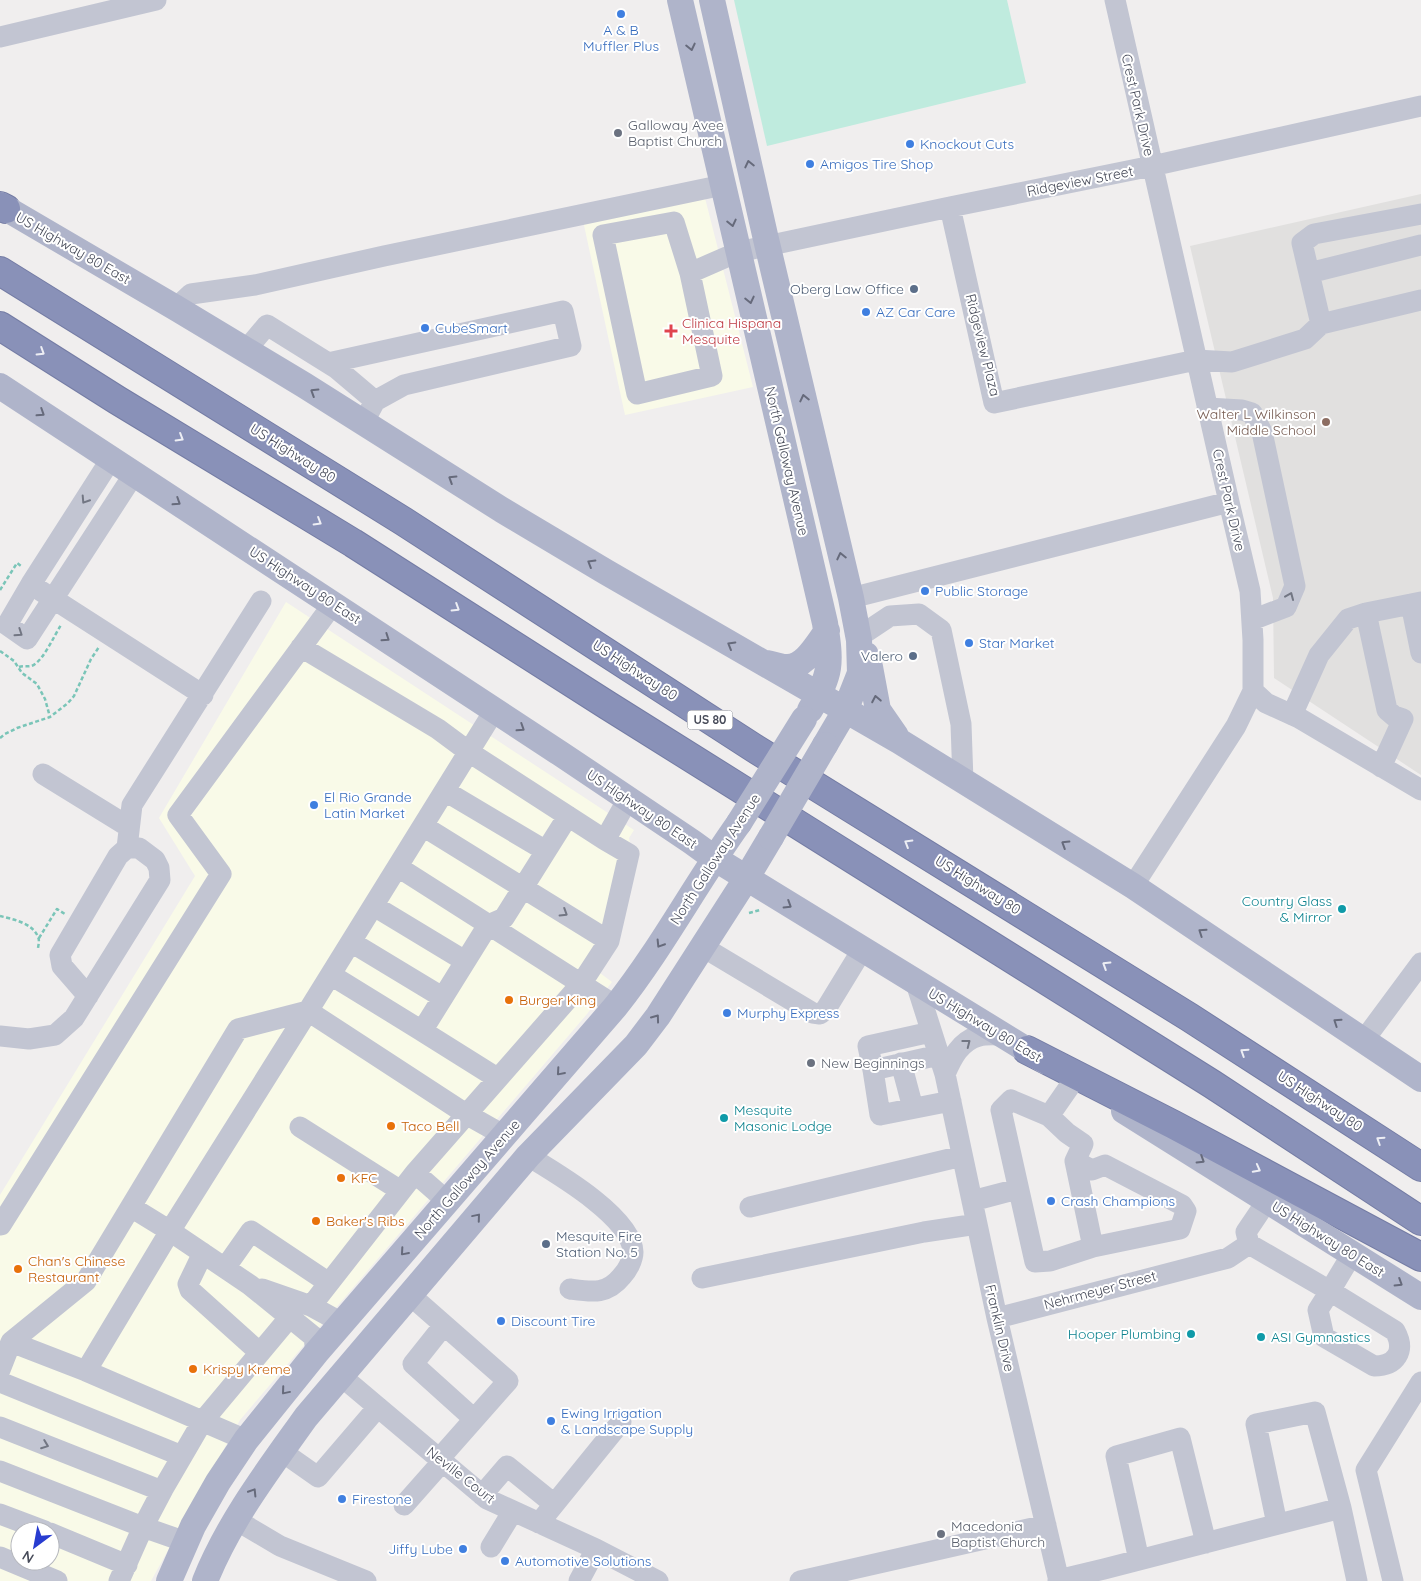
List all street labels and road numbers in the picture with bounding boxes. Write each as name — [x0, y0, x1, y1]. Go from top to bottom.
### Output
street label: Crest Park Drive — [1117, 52, 1159, 158]
street label: Ridgeview Street — [1025, 162, 1135, 200]
street label: US Highway 80 East — [12, 208, 134, 288]
street label: Ridgeview Plaza — [962, 292, 1004, 398]
street label: North Galloway Avenue — [761, 385, 813, 537]
street label: US Highway 80 — [247, 419, 339, 487]
street label: Crest Park Drive — [1208, 447, 1250, 553]
street label: US Highway 80 East — [246, 542, 364, 628]
street label: US Highway 80 — [589, 636, 681, 704]
road number: US 80 — [688, 710, 732, 730]
street label: US Highway 80 East — [583, 765, 701, 853]
street label: North Galloway Avenue — [666, 790, 764, 928]
street label: US Highway 80 — [932, 851, 1024, 919]
street label: US Highway 80 East — [925, 984, 1045, 1066]
street label: US Highway 80 — [1274, 1067, 1366, 1135]
street label: North Galloway Avenue — [410, 1116, 524, 1242]
street label: US Highway 80 East — [1268, 1197, 1388, 1281]
street label: Nehrmeyer Street — [1042, 1266, 1158, 1314]
street label: Franklin Drive — [981, 1283, 1019, 1373]
street label: Neville Court — [423, 1443, 499, 1508]

